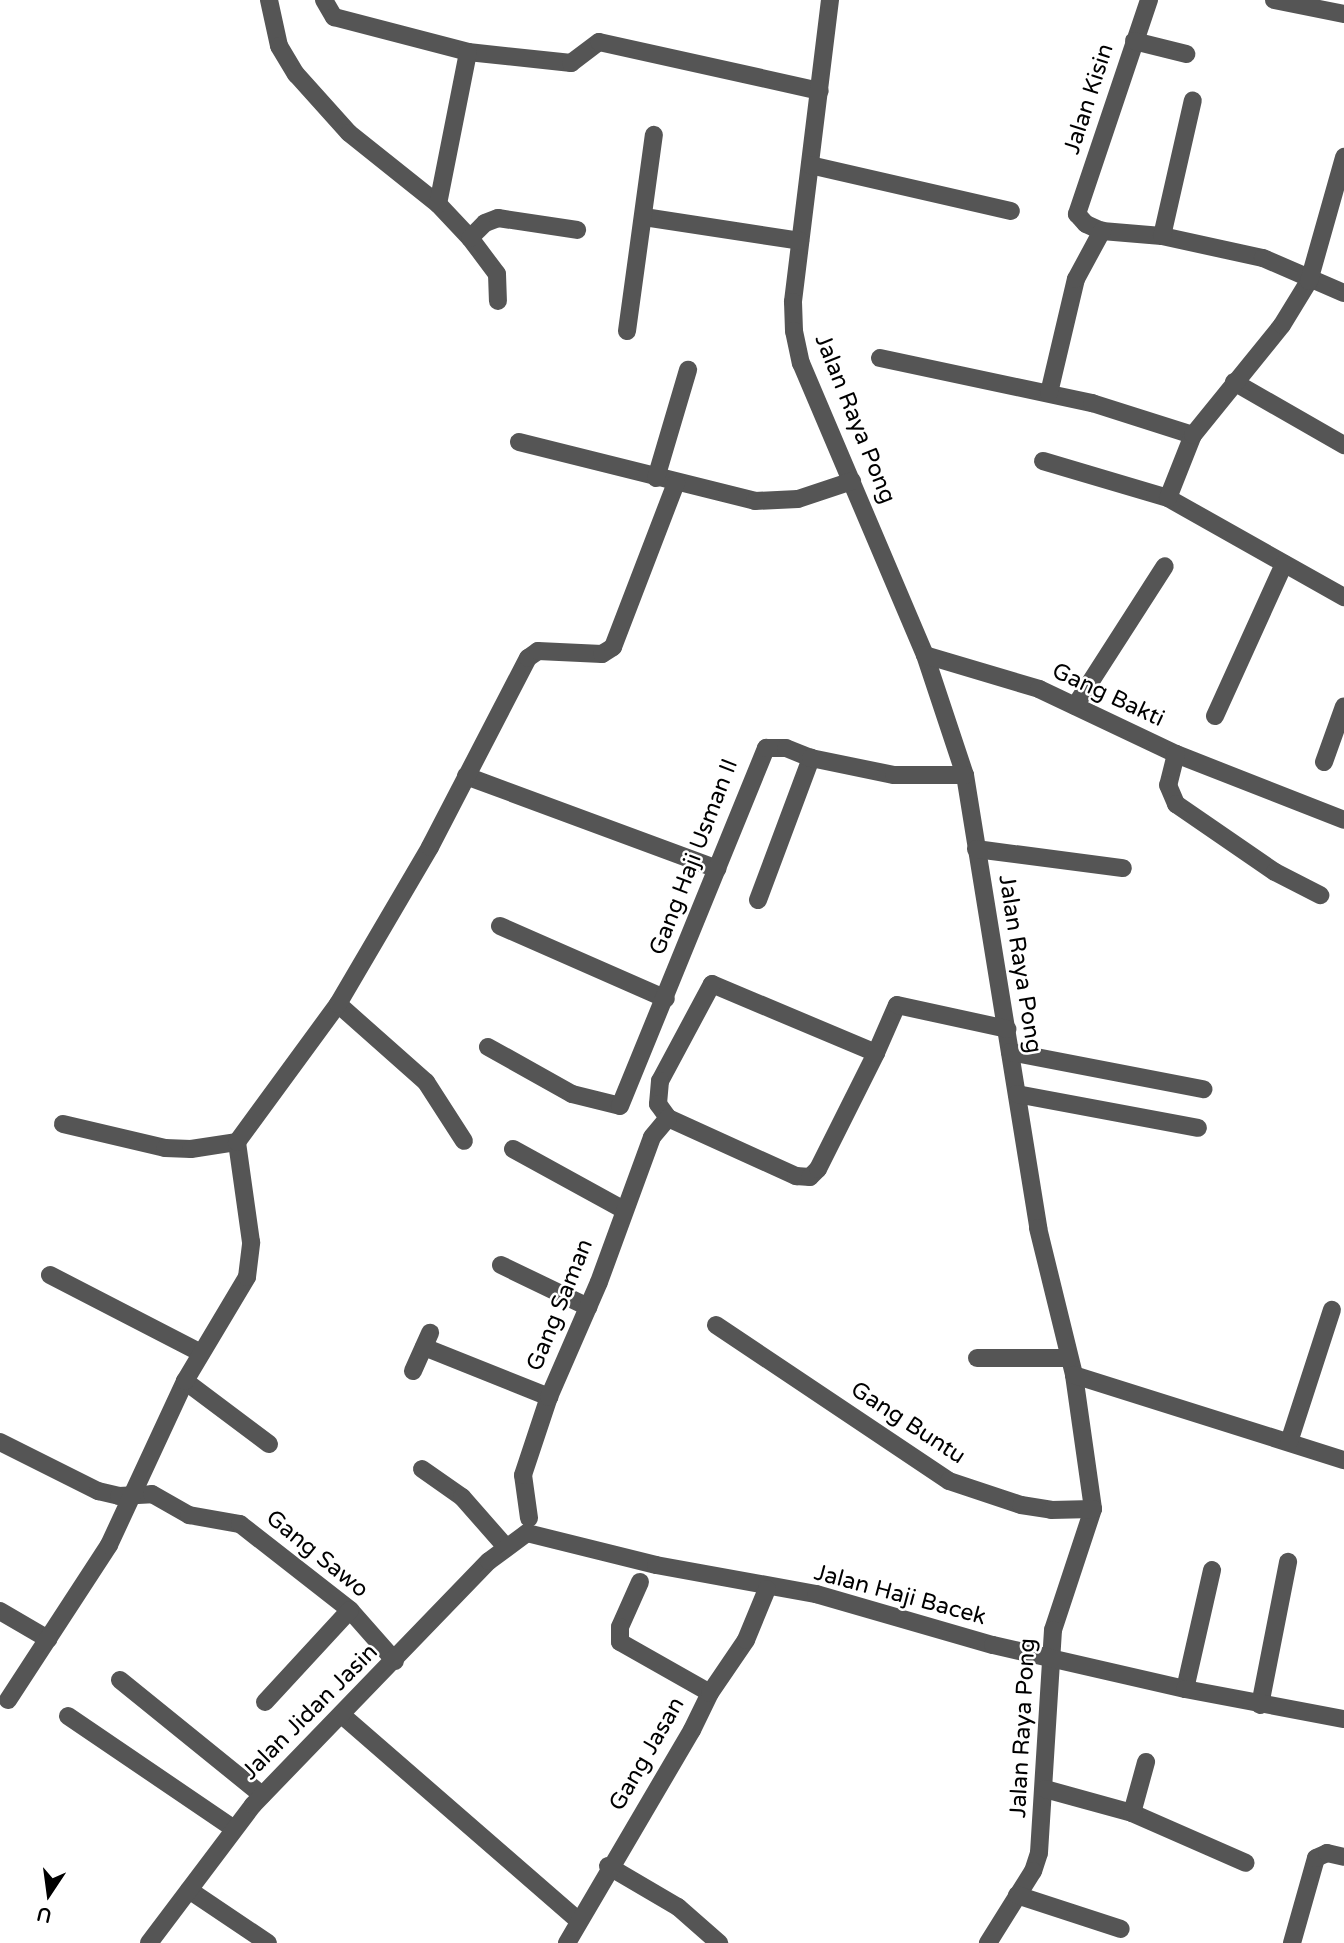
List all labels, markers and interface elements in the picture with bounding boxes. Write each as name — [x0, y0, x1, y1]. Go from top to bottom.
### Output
street label: Jalan Kisin — [1058, 40, 1120, 158]
street label: Jalan Raya Pong — [808, 330, 902, 508]
street label: Gang Bakti — [1047, 657, 1169, 733]
street label: Gang Haji Usman II — [644, 755, 744, 959]
street label: Jalan Raya Pong — [992, 873, 1048, 1055]
street label: Gang Saman — [521, 1235, 599, 1375]
street label: Gang Buntu — [845, 1376, 971, 1470]
street label: Gang Sawo — [260, 1504, 374, 1604]
street label: Jalan Haji Bacek — [811, 1559, 989, 1631]
street label: Jalan Raya Pong — [1005, 1637, 1041, 1819]
street label: Jalan Jidan Jasin — [236, 1638, 384, 1786]
street label: Gang Jasan — [603, 1692, 691, 1816]
north arrow — [14, 1859, 84, 1929]
text: U — [35, 1902, 54, 1927]

